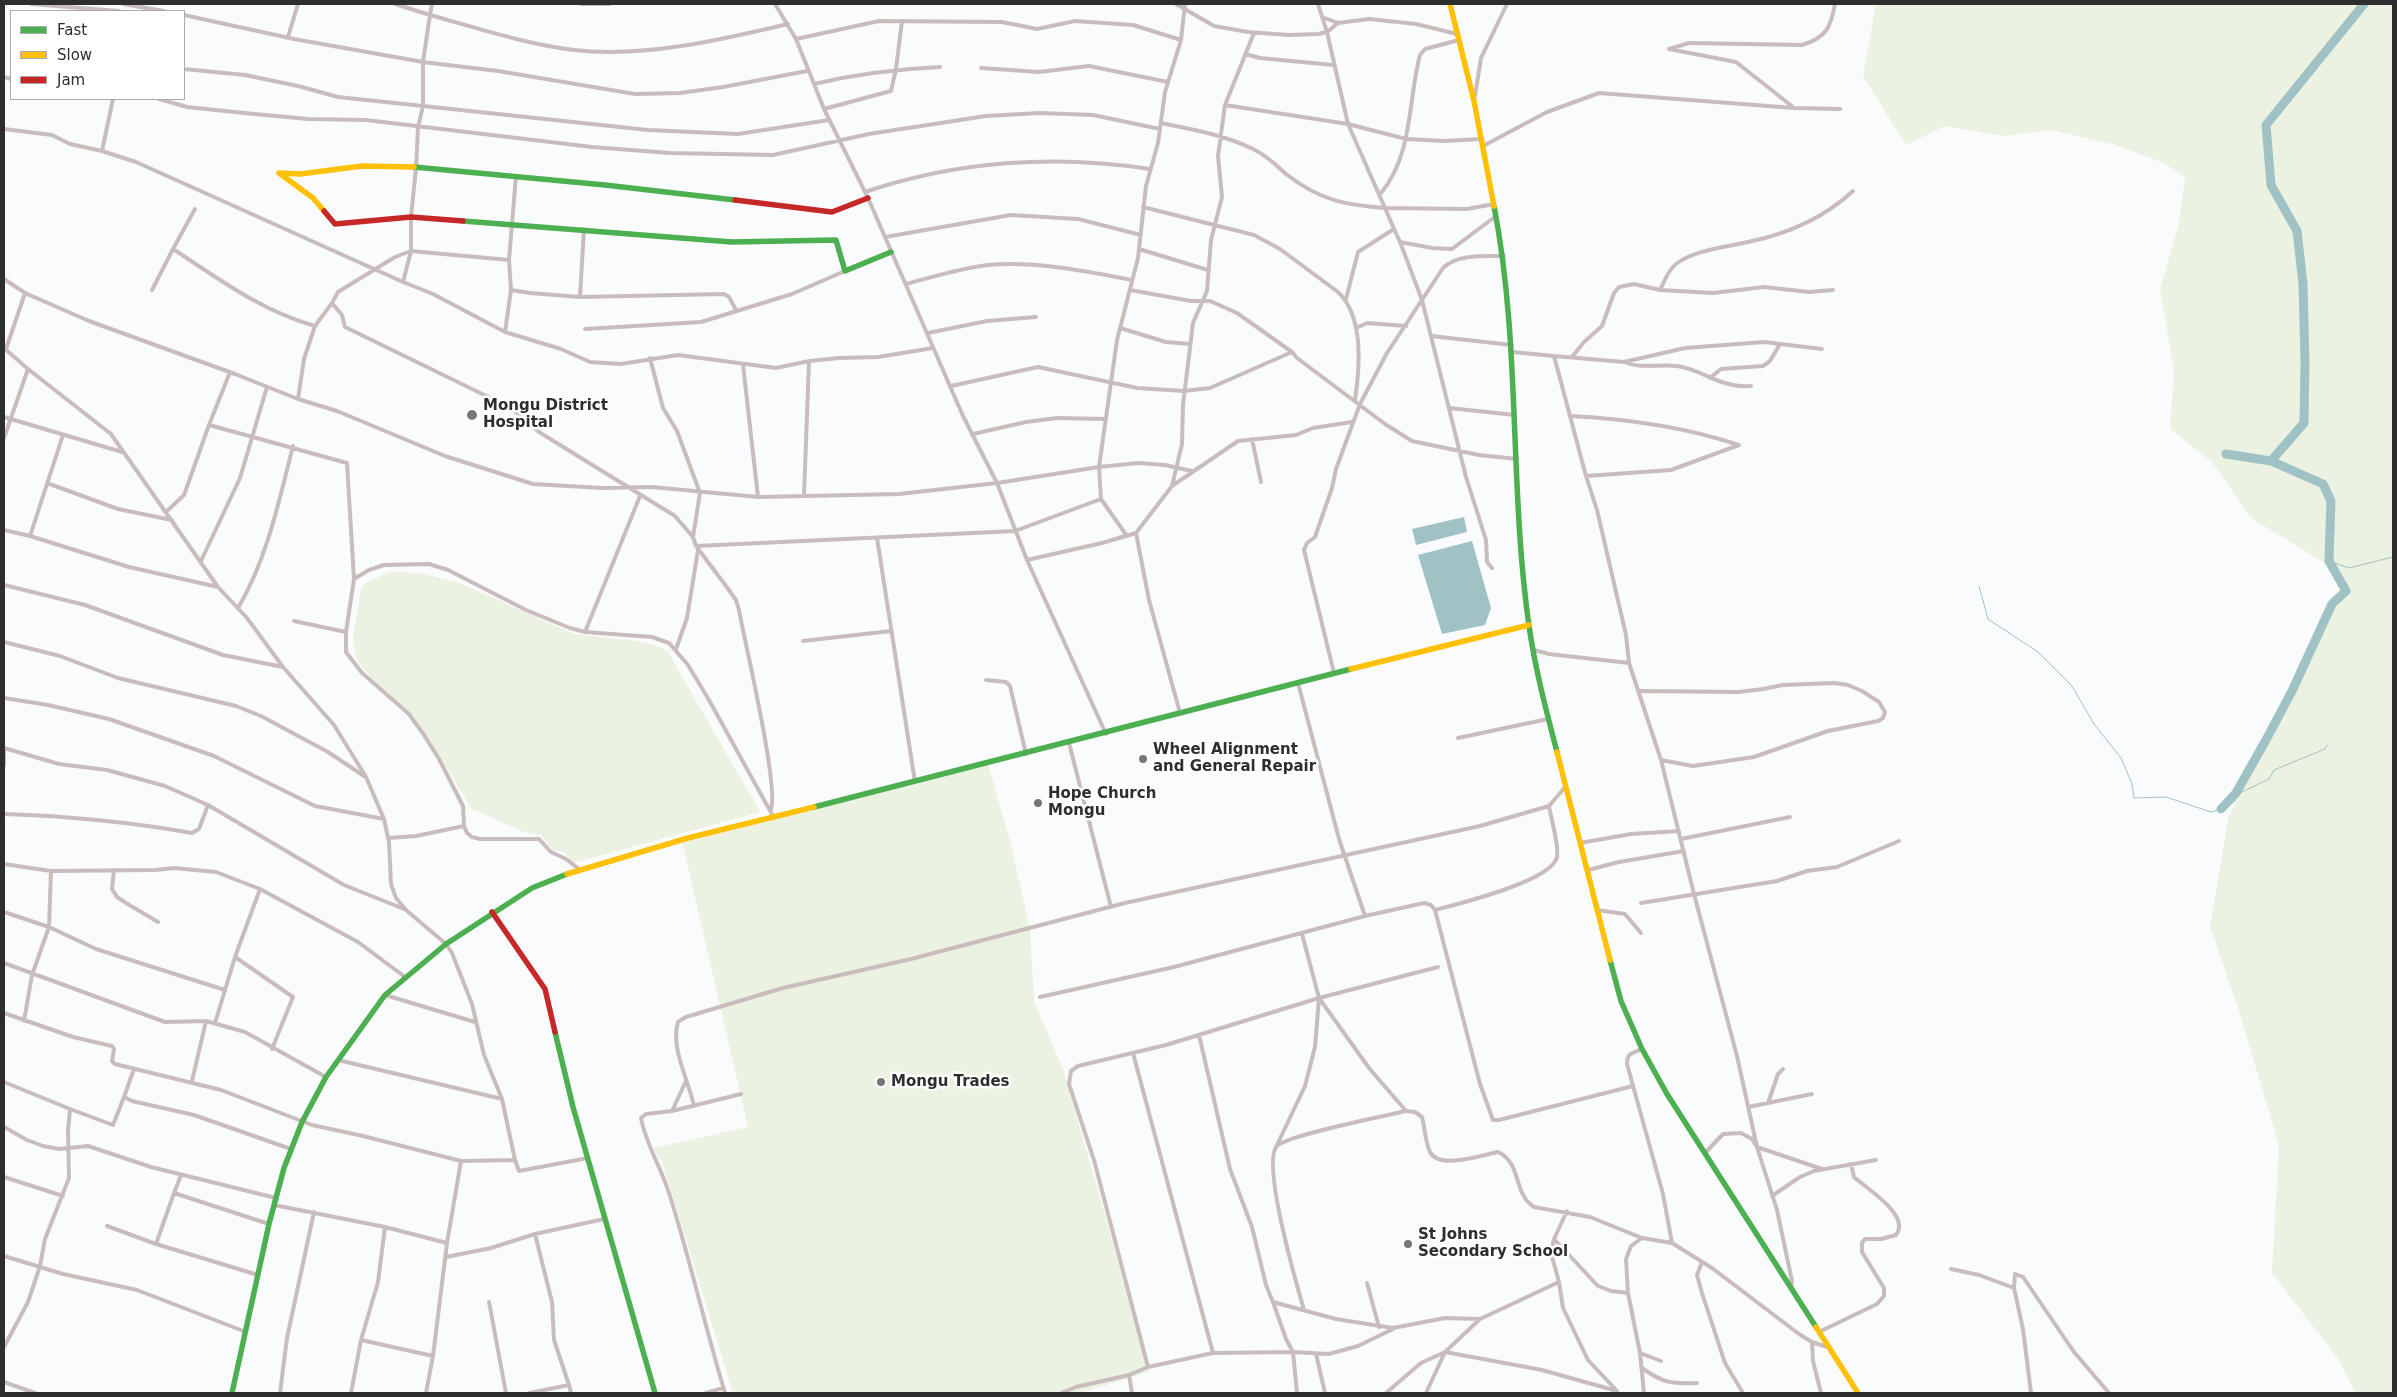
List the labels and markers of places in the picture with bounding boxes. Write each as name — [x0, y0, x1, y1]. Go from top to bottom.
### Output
place label: Mongu District Hospital — [483, 397, 608, 432]
marker: Mongu District Hospital — [465, 408, 479, 422]
place label: Wheel Alignment and General Repair — [1153, 741, 1316, 776]
marker: Wheel Alignment and General Repair — [1137, 753, 1149, 765]
place label: Hope Church Mongu — [1048, 785, 1156, 820]
marker: Hope Church Mongu — [1032, 797, 1044, 809]
place label: Mongu Trades — [891, 1073, 1009, 1091]
marker: Mongu Trades — [875, 1076, 887, 1088]
place label: St Johns Secondary School — [1418, 1226, 1568, 1261]
marker: St Johns Secondary School — [1402, 1238, 1414, 1250]

